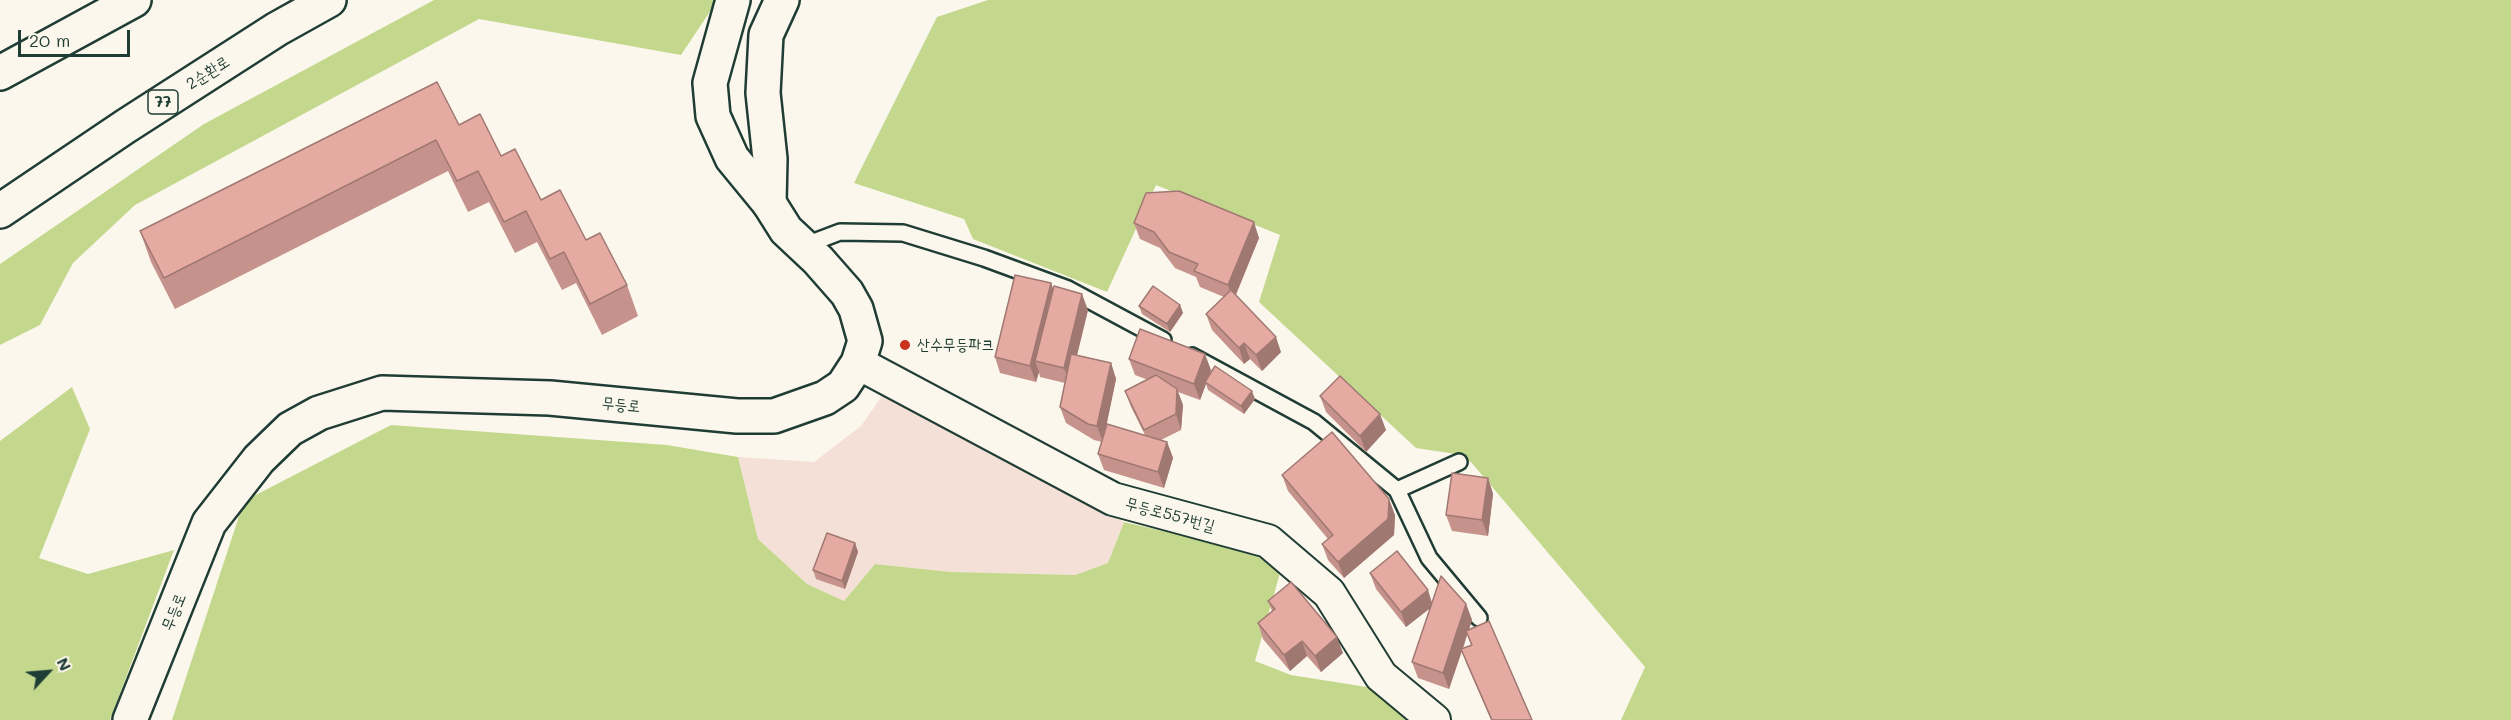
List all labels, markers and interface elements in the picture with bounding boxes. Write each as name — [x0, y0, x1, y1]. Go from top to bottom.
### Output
scale bar — [21, 18, 134, 56]
text: 20 m — [29, 28, 70, 52]
street label: 2순환로 — [183, 52, 233, 94]
road number: 77 — [148, 90, 178, 114]
place label: 산수무등파크 — [917, 335, 994, 355]
marker: 산수무등파크 — [898, 338, 912, 352]
street label: 무등로 — [601, 393, 641, 417]
street label: 무등로557번길 — [1123, 494, 1217, 536]
street label: 무등로 — [158, 590, 190, 634]
north arrow — [18, 642, 78, 702]
text: N — [53, 654, 77, 674]

